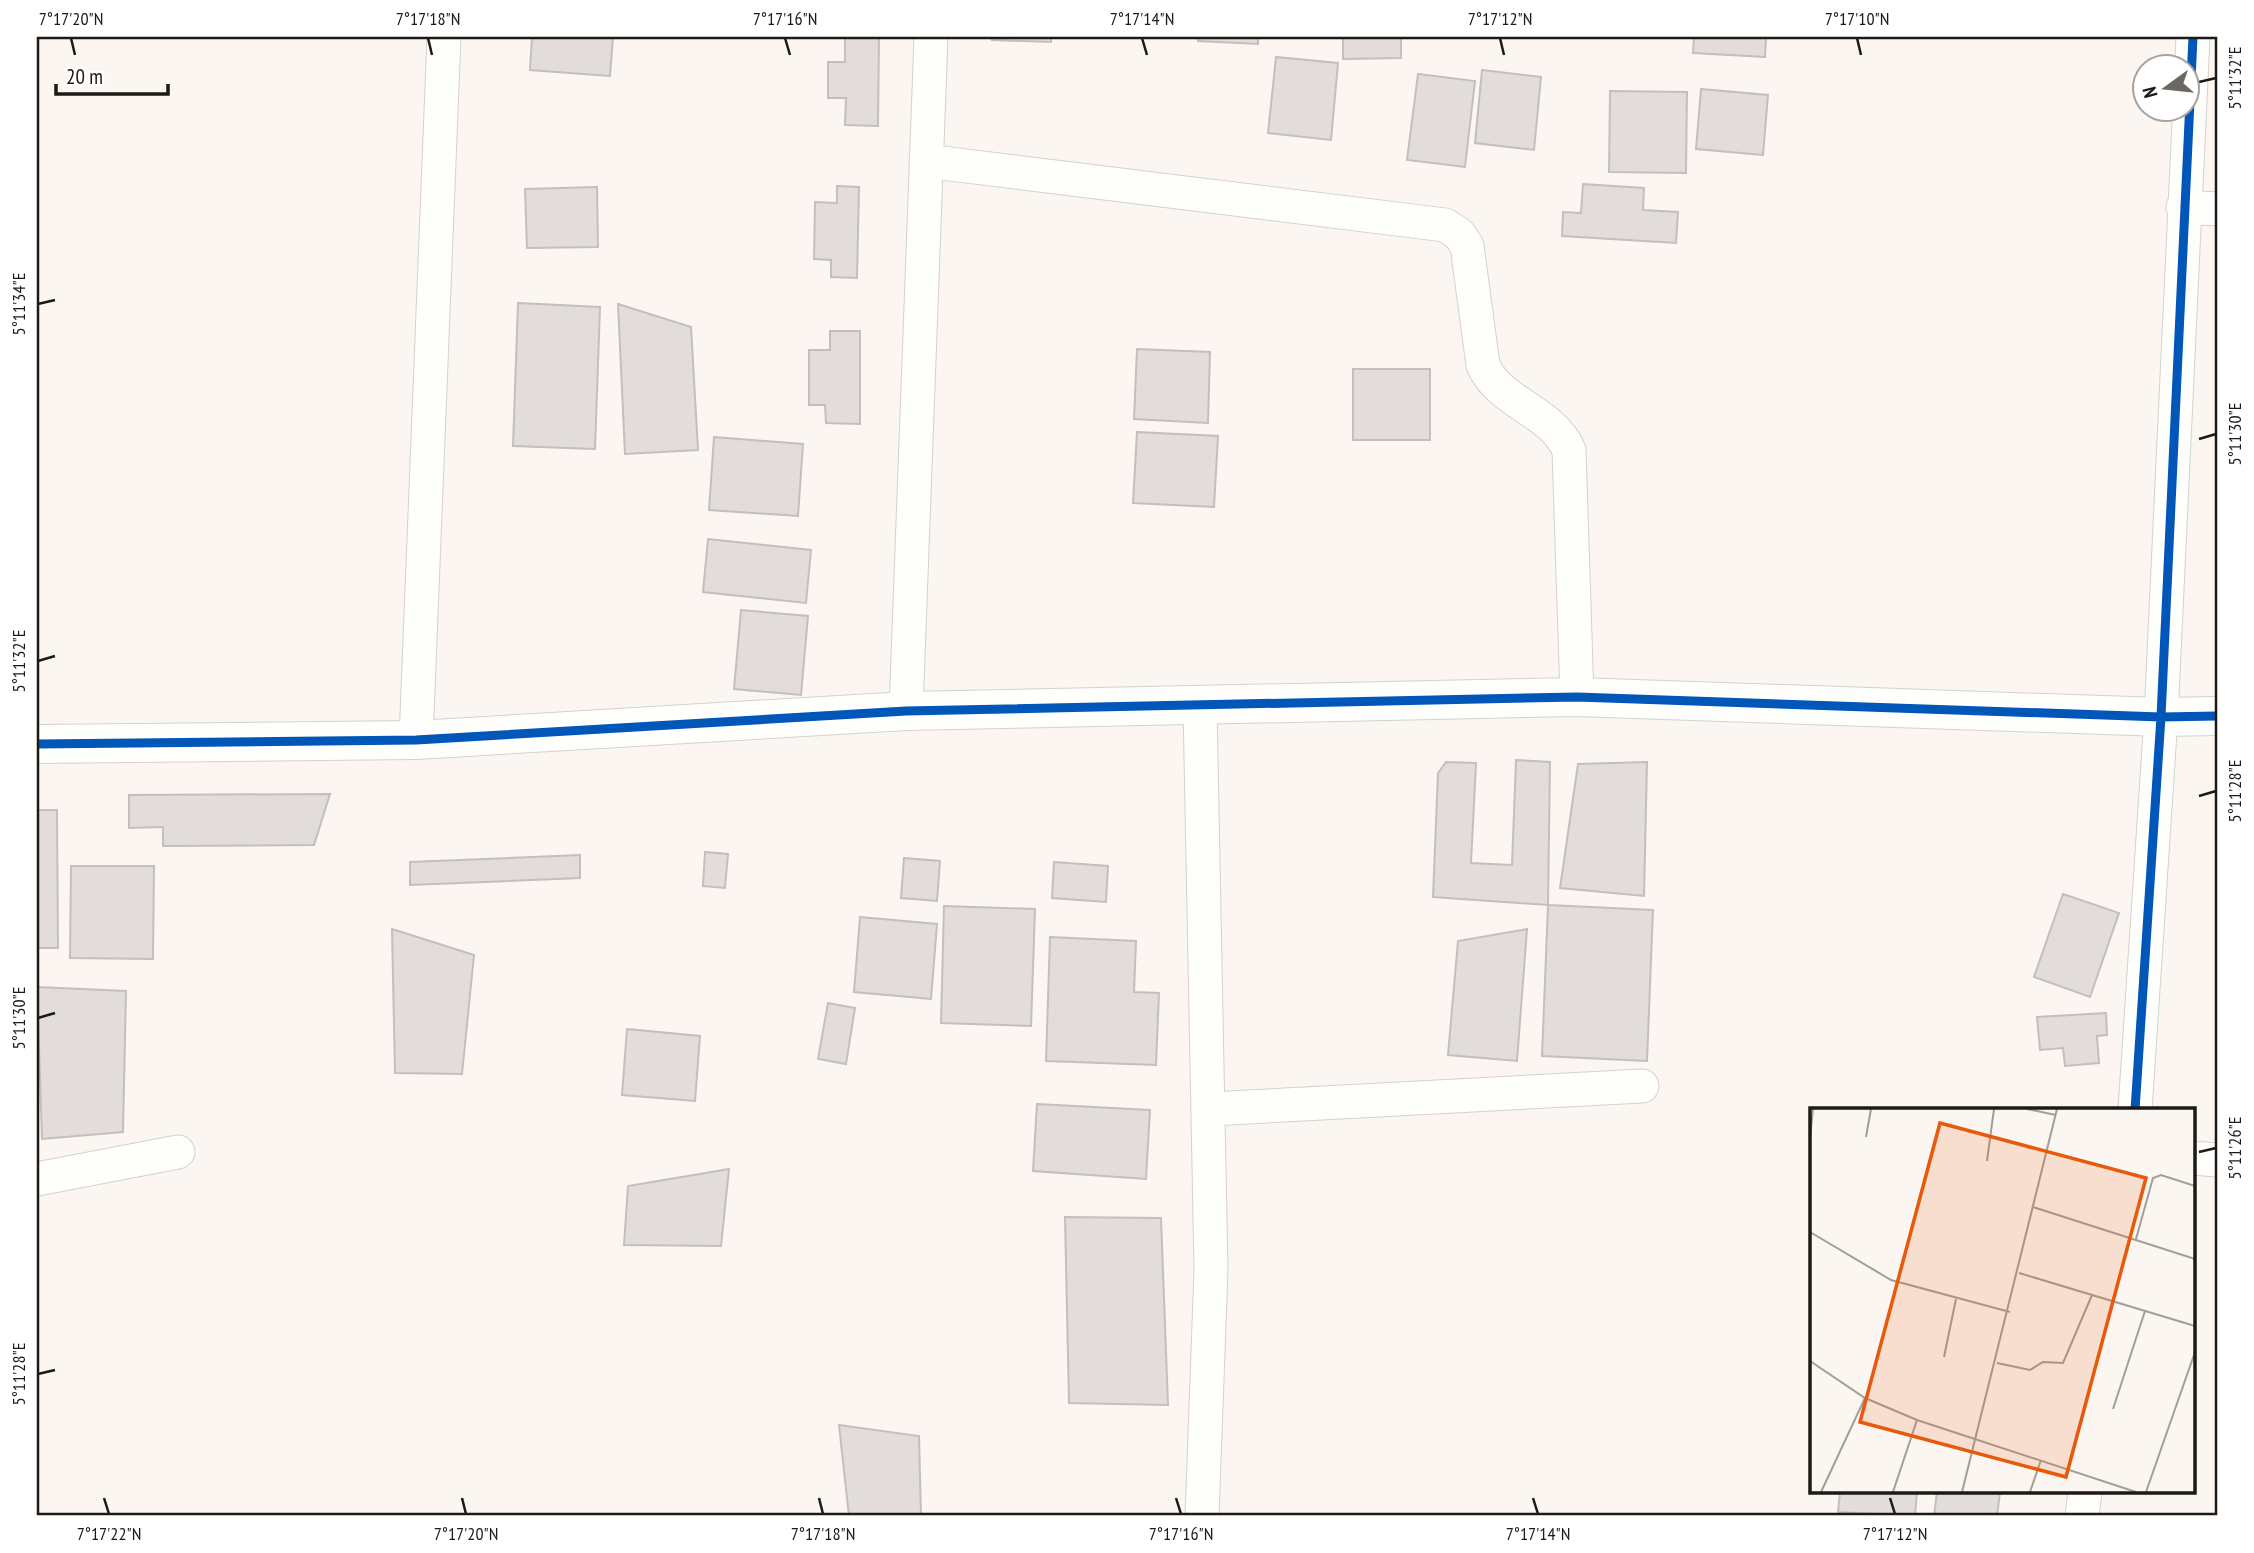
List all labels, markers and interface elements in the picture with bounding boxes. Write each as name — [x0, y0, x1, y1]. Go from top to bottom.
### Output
text: 7°17'20"N — [39, 7, 103, 30]
text: 7°17'18"N — [396, 7, 460, 30]
text: 7°17'16"N — [753, 7, 817, 30]
text: 7°17'14"N — [1110, 7, 1174, 30]
text: 7°17'12"N — [1468, 7, 1532, 30]
text: 7°17'10"N — [1825, 7, 1889, 30]
text: 5°11'32"E — [2223, 47, 2246, 109]
scale bar — [56, 52, 168, 96]
north arrow — [2132, 52, 2202, 122]
text: 20 m — [66, 63, 103, 90]
text: N — [2137, 84, 2162, 100]
text: 5°11'34"E — [7, 273, 30, 335]
text: 5°11'30"E — [2223, 403, 2246, 465]
text: 5°11'32"E — [7, 630, 30, 692]
text: 5°11'28"E — [2223, 760, 2246, 822]
text: 5°11'30"E — [7, 987, 30, 1049]
inset map — [1810, 1108, 2194, 1494]
text: 5°11'26"E — [2223, 1117, 2246, 1179]
text: 5°11'28"E — [7, 1343, 30, 1405]
text: 7°17'22"N — [77, 1522, 141, 1545]
text: 7°17'20"N — [434, 1522, 498, 1545]
text: 7°17'18"N — [791, 1522, 855, 1545]
text: 7°17'16"N — [1149, 1522, 1213, 1545]
text: 7°17'14"N — [1506, 1522, 1570, 1545]
text: 7°17'12"N — [1863, 1522, 1927, 1545]

